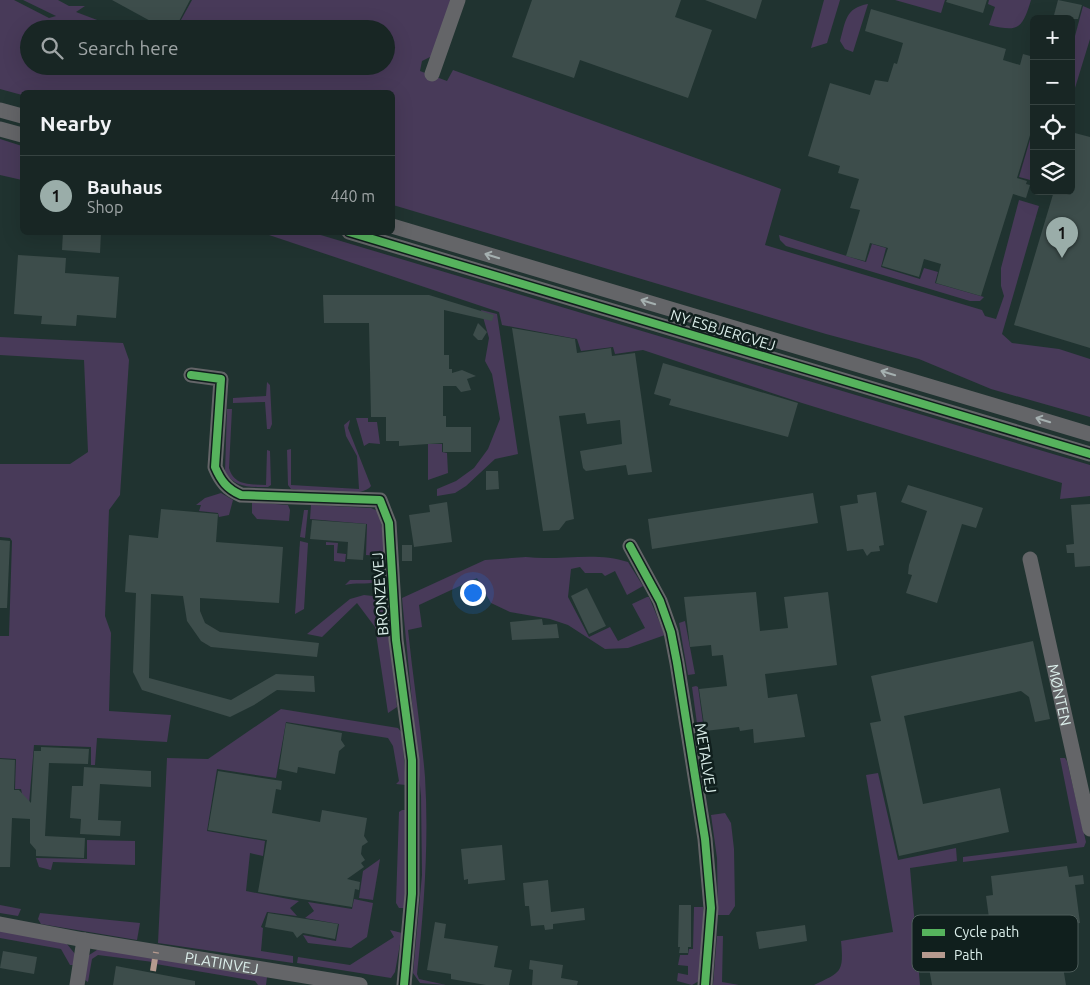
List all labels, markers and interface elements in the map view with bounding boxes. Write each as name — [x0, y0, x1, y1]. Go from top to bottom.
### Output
map controls — [1030, 15, 1075, 195]
button: + — [1030, 15, 1075, 60]
search box — [20, 20, 395, 75]
icon: search — [38, 34, 66, 62]
text: Search here — [78, 37, 178, 59]
button: − — [1030, 60, 1075, 105]
button: locate — [1030, 105, 1075, 150]
text: Nearby — [40, 111, 111, 135]
button: layers — [1030, 150, 1075, 195]
text: Bauhaus — [87, 176, 163, 198]
text: 1 — [51, 187, 61, 205]
text: 440 m — [330, 187, 375, 205]
text: Shop — [87, 198, 123, 216]
pin: 1 — [1046, 217, 1078, 258]
one-way arrow — [484, 250, 500, 260]
one-way arrow — [640, 297, 656, 307]
street label: NY ESBJERGVEJ — [668, 306, 778, 354]
one-way arrow — [880, 368, 896, 378]
one-way arrow — [1036, 414, 1052, 424]
street label: BRONZEVEJ — [369, 552, 391, 636]
your location — [460, 580, 486, 606]
street label: MØNTEN — [1045, 662, 1075, 727]
street label: METALVEJ — [692, 722, 720, 794]
legend — [912, 915, 1078, 972]
text: Cycle path — [954, 924, 1019, 940]
text: Path — [954, 947, 983, 963]
street label: PLATINVEJ — [184, 948, 260, 977]

